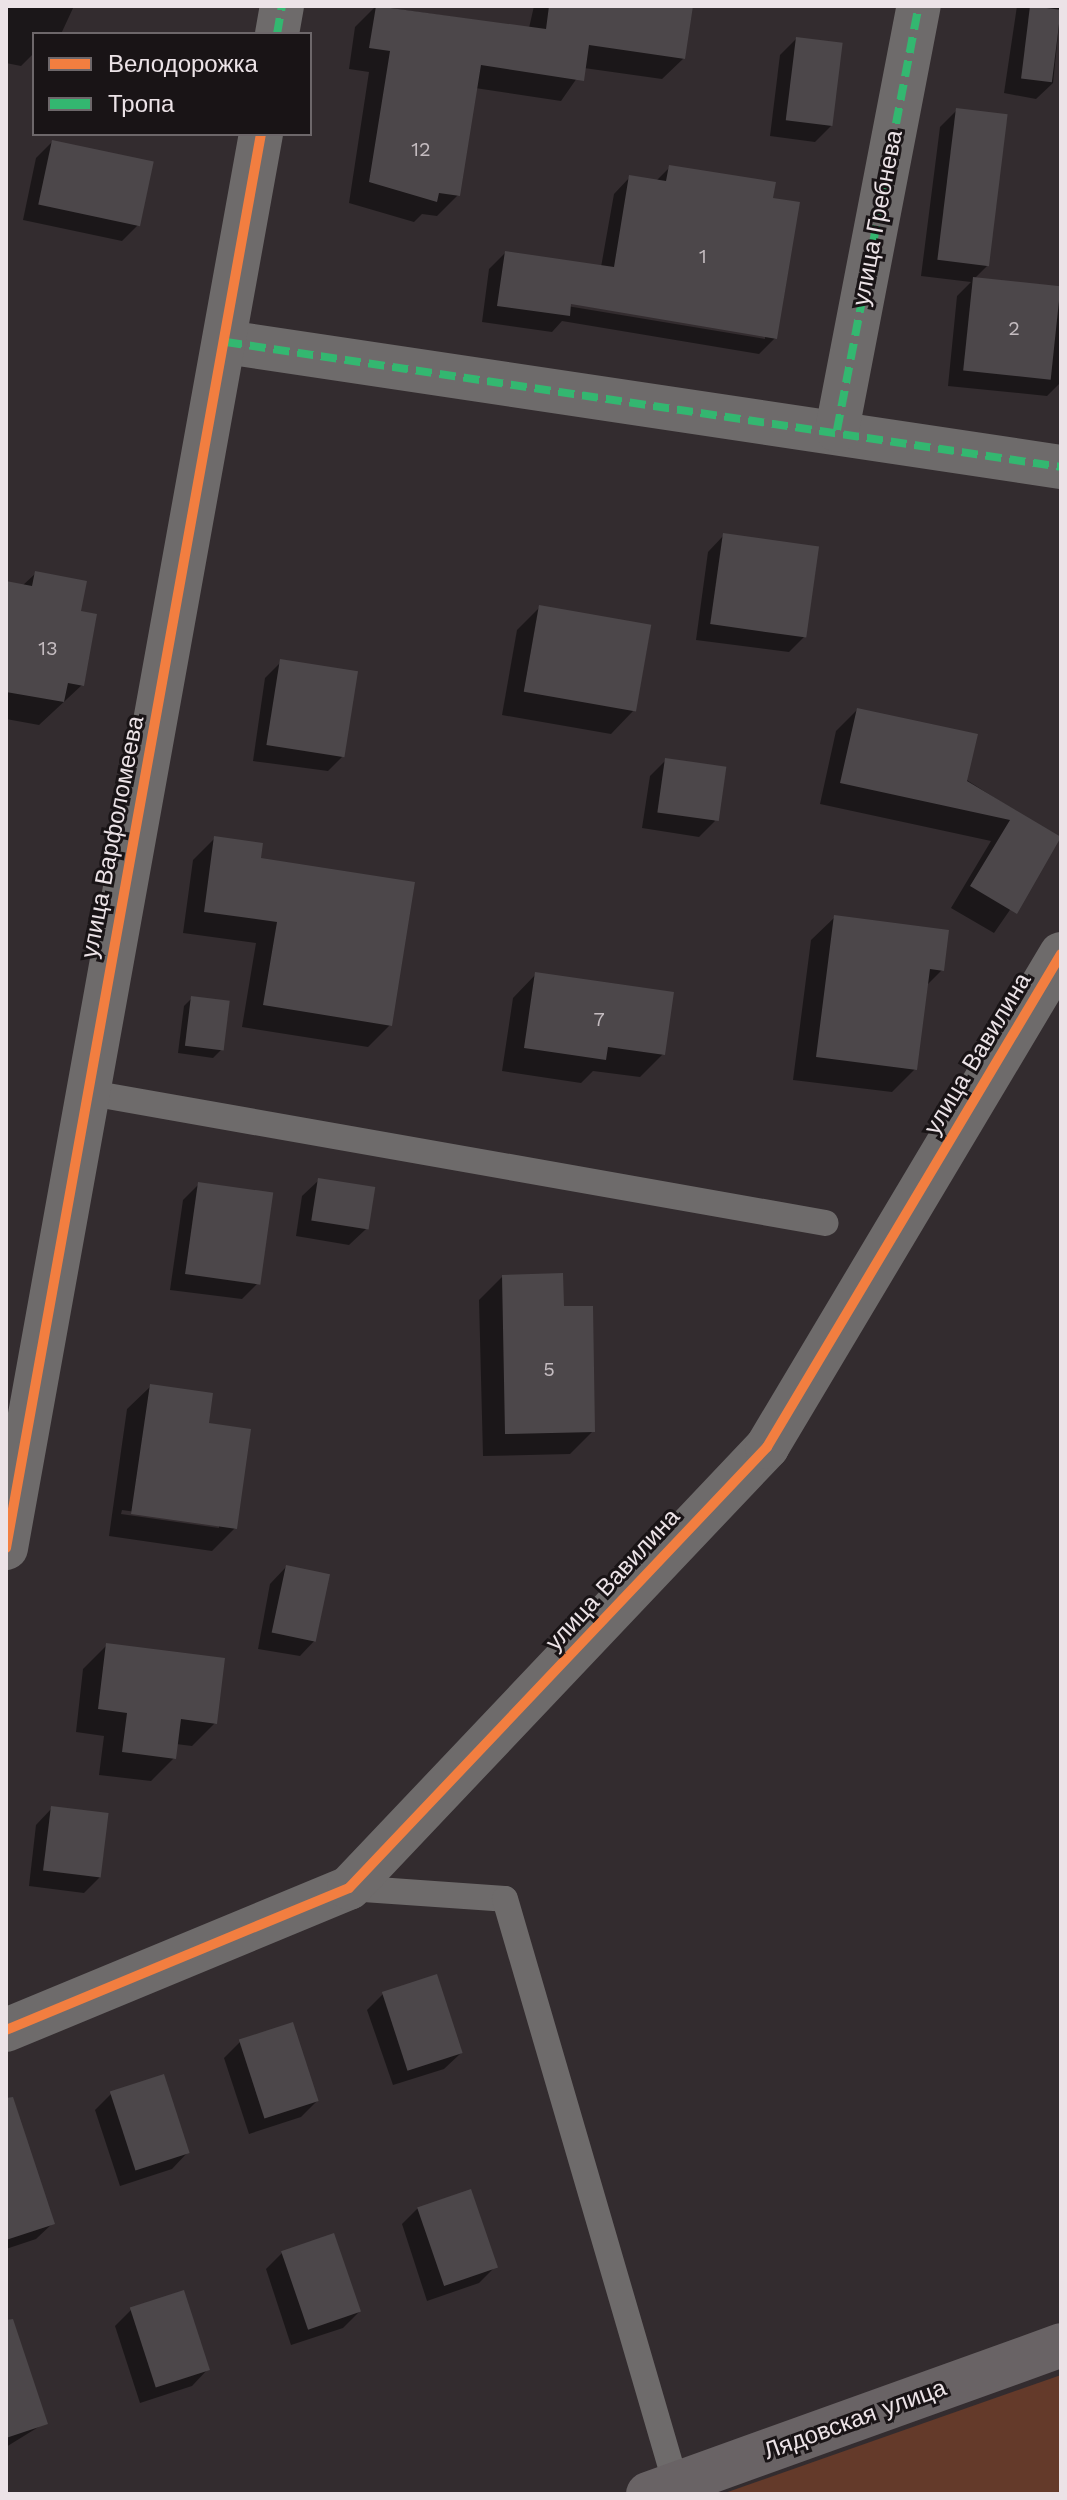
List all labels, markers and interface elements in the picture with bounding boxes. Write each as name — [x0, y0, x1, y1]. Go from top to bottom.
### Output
legend — [32, 32, 312, 136]
text: Велодорожка — [108, 50, 258, 78]
text: Тропа — [108, 90, 174, 118]
street label: улица Гребнева — [847, 128, 909, 308]
house number: 12 — [411, 137, 431, 161]
house number: 1 — [699, 244, 707, 268]
house number: 2 — [1008, 316, 1020, 340]
house number: 13 — [38, 636, 58, 660]
street label: улица Варфоломеева — [75, 713, 151, 961]
street label: улица Вавилина — [918, 968, 1038, 1140]
house number: 7 — [593, 1007, 605, 1031]
house number: 5 — [543, 1357, 555, 1381]
street label: улица Вавилина — [540, 1503, 686, 1657]
street label: Лядовская улица — [760, 2374, 950, 2466]

